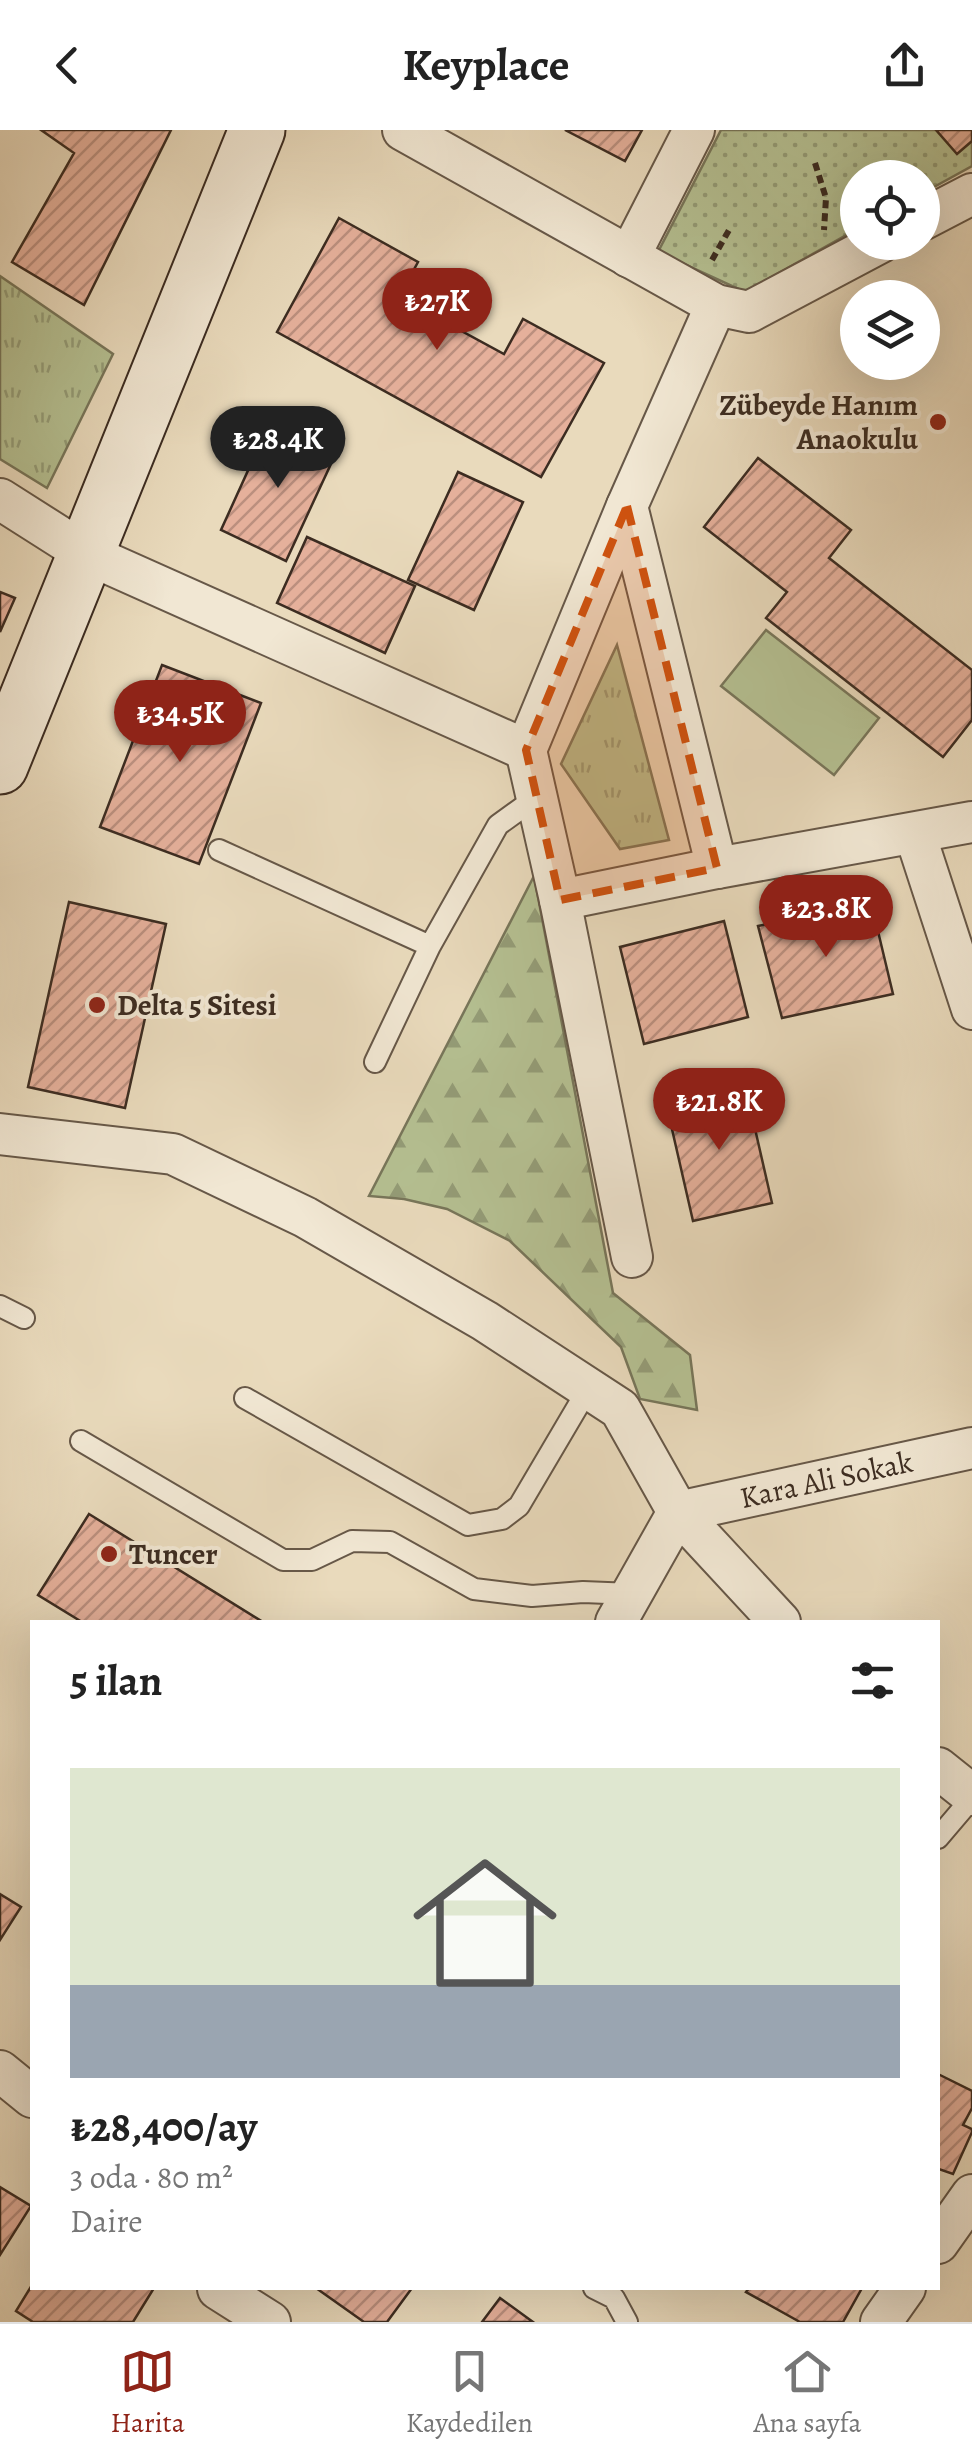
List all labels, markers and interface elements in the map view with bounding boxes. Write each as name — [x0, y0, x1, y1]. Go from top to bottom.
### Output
text: Keyplace — [403, 34, 569, 96]
icon: back — [40, 38, 95, 93]
icon: share — [877, 38, 932, 93]
map controls — [840, 160, 940, 380]
button: locate — [840, 160, 940, 260]
pin: ₺27K — [378, 268, 496, 353]
text: ₺27K — [404, 278, 470, 322]
button: layers — [840, 280, 940, 380]
place label: Zübeyde Hanım Anaokulu — [719, 385, 919, 459]
pin: ₺28.4K — [197, 406, 359, 491]
marker: Zübeyde Hanım Anaokulu — [927, 411, 949, 433]
text: ₺28.4K — [232, 416, 324, 460]
pin: ₺34.5K — [99, 680, 261, 765]
text: ₺34.5K — [136, 690, 224, 734]
pin: ₺23.8K — [745, 875, 907, 960]
text: ₺23.8K — [781, 885, 871, 929]
place label: Delta 5 Sitesi — [117, 985, 277, 1025]
marker: Delta 5 Sitesi — [86, 994, 108, 1016]
pin: ₺21.8K — [638, 1068, 800, 1153]
text: ₺21.8K — [675, 1078, 763, 1122]
street label: Kara Ali Sokak — [736, 1441, 916, 1518]
place label: Tuncer — [129, 1534, 218, 1574]
marker: Tuncer — [98, 1543, 120, 1565]
text: 5 ilan — [70, 1652, 162, 1709]
icon: filters — [845, 1653, 900, 1708]
icon: home — [395, 1833, 575, 2013]
text: ₺28,400/ay — [70, 2098, 257, 2155]
text: 3 oda · 80 m² — [70, 2155, 233, 2199]
text: Daire — [70, 2199, 143, 2243]
tab: Harita — [110, 2344, 185, 2442]
tab: Kaydedilen — [406, 2344, 533, 2442]
tab: Ana sayfa — [754, 2344, 862, 2442]

